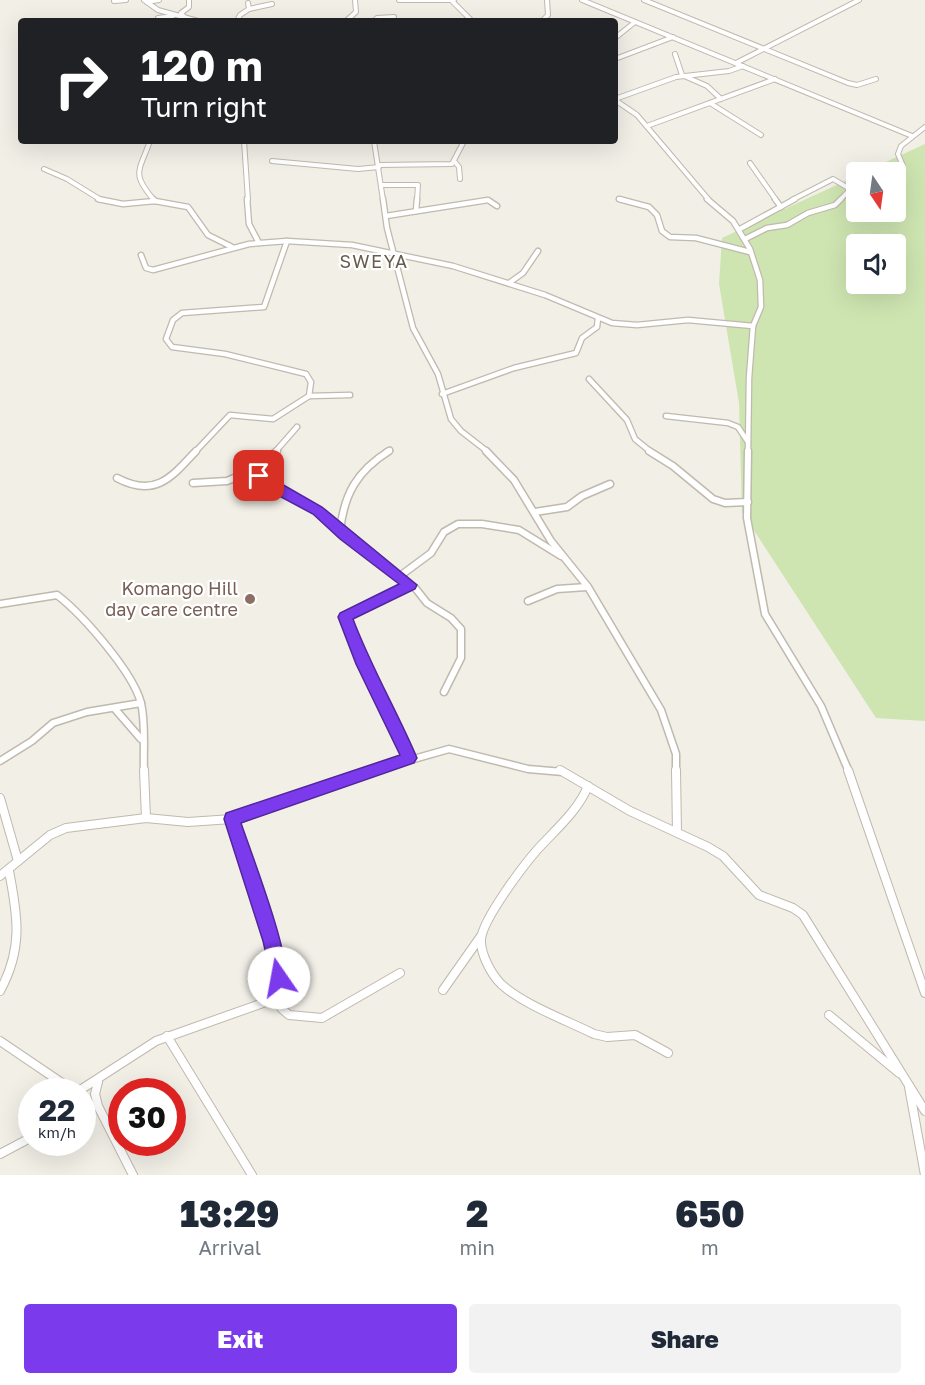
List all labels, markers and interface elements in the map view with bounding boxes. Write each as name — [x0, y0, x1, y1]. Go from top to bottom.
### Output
text: 120 m — [141, 40, 263, 90]
icon: right — [42, 42, 120, 120]
text: Turn right — [141, 91, 267, 123]
north arrow — [846, 162, 906, 222]
map controls — [846, 162, 906, 294]
button: sound — [846, 234, 906, 294]
district label: SWEYA — [339, 250, 409, 272]
pin — [233, 450, 284, 501]
icon: arrive — [242, 459, 275, 492]
place label: Komango Hill day care centre — [105, 577, 238, 620]
marker: Komango Hill day care centre — [243, 592, 257, 606]
position arrow — [247, 946, 311, 1010]
speed limit sign: 30 — [108, 1078, 186, 1156]
text: 22 — [39, 1092, 75, 1128]
text: km/h — [38, 1123, 76, 1141]
text: 13:29 — [180, 1192, 279, 1235]
text: 2 — [466, 1192, 488, 1235]
text: 650 — [675, 1192, 745, 1235]
text: Arrival — [198, 1235, 261, 1259]
text: min — [460, 1235, 495, 1259]
text: m — [701, 1235, 719, 1259]
button: Exit — [24, 1304, 457, 1373]
button: Share — [469, 1304, 901, 1373]

